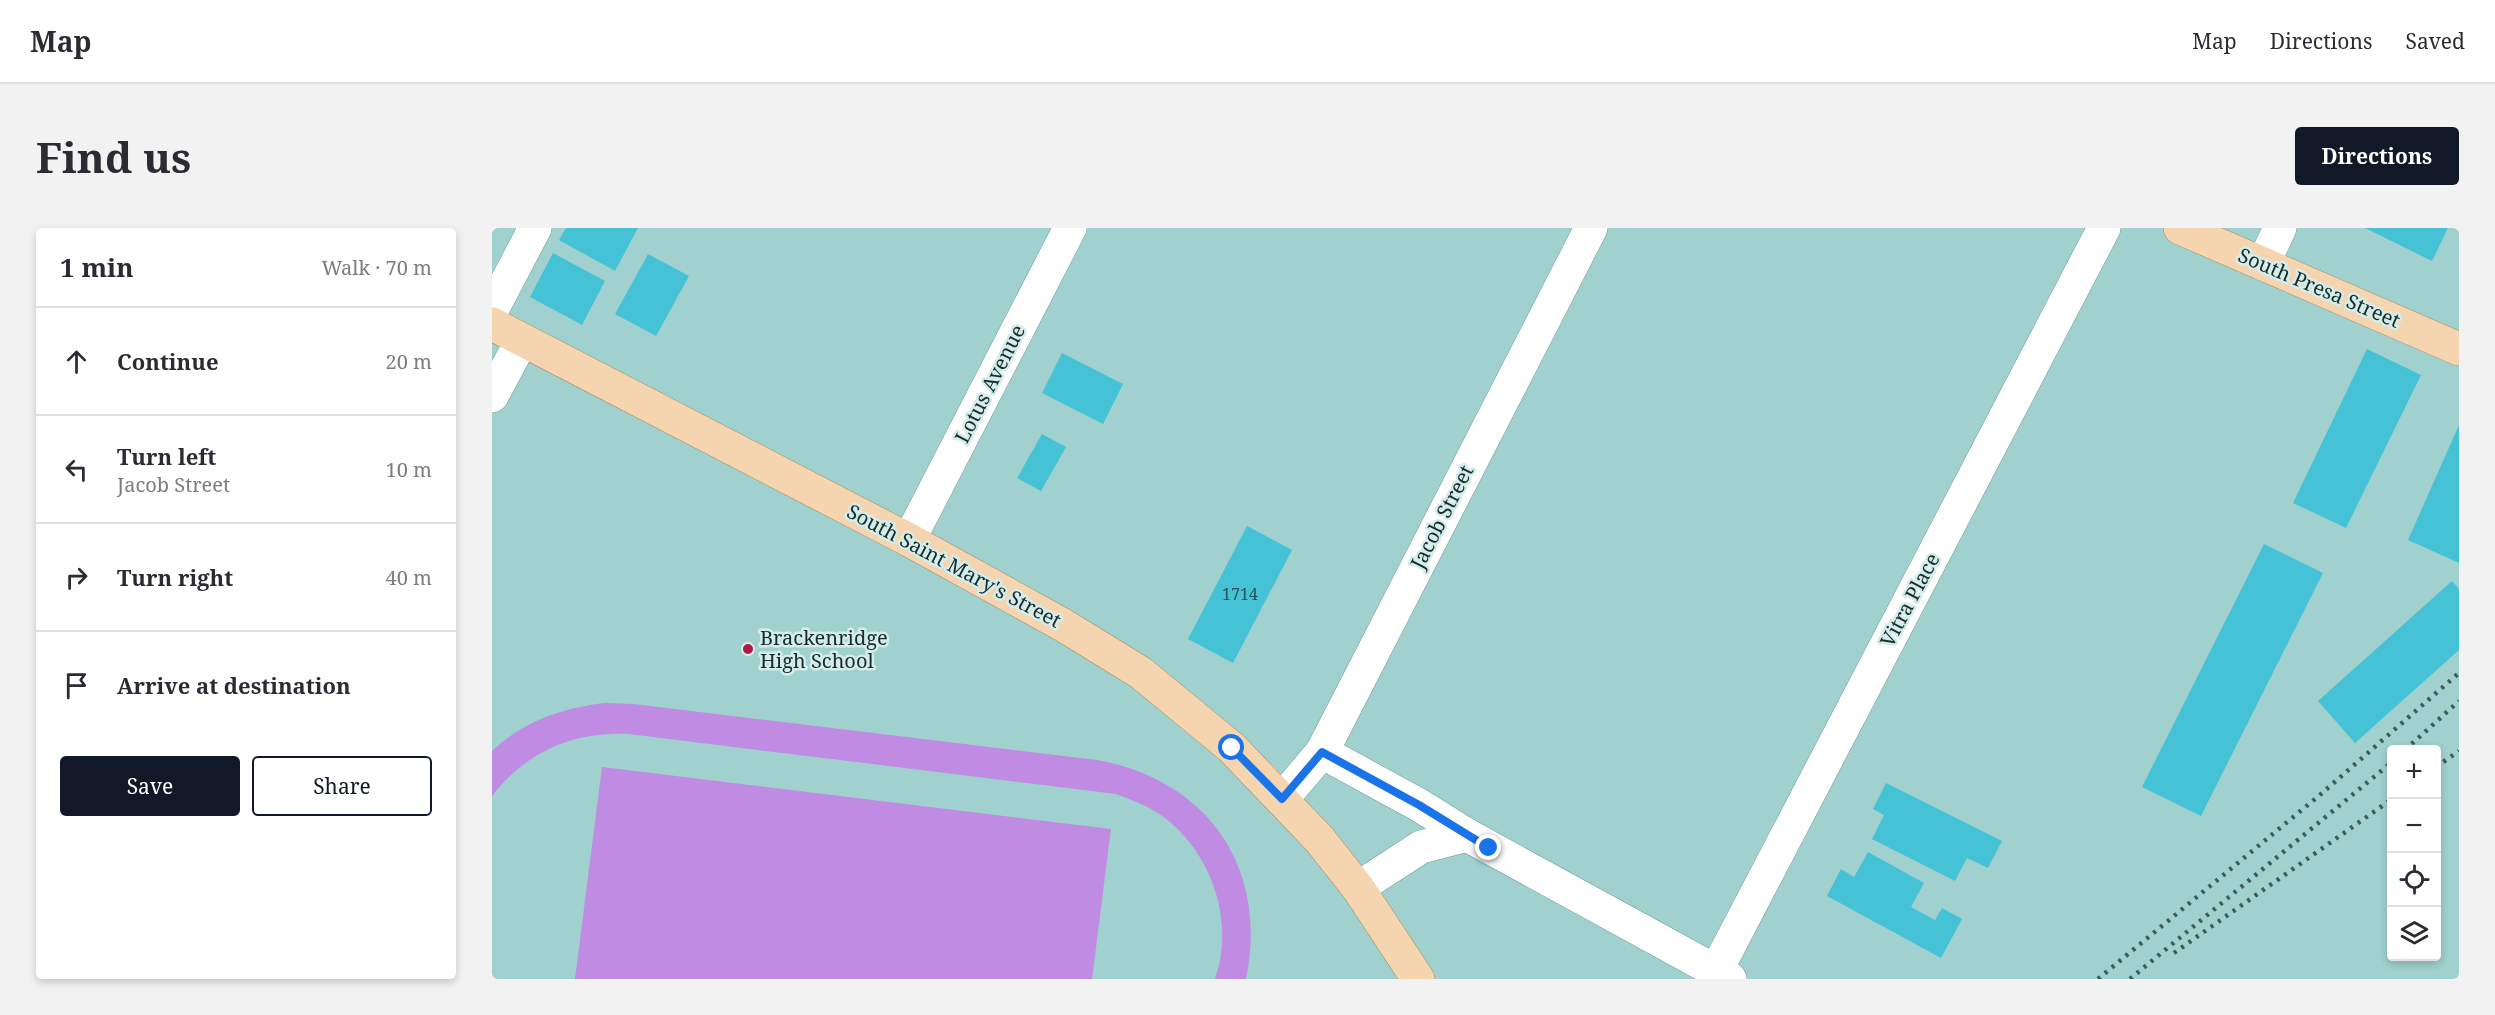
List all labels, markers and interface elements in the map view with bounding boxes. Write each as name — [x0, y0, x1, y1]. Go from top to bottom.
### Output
text: Map — [30, 22, 92, 60]
text: Map — [2192, 27, 2237, 55]
text: Directions — [2270, 27, 2372, 55]
text: Saved — [2405, 27, 2465, 55]
button: Directions — [2295, 127, 2459, 185]
text: Find us — [36, 128, 191, 185]
street label: South Presa Street — [2234, 241, 2404, 334]
text: 1 min — [60, 249, 134, 285]
text: Walk · 70 m — [321, 254, 432, 281]
street label: Lotus Avenue — [948, 320, 1031, 448]
icon: ahead — [60, 345, 93, 378]
text: Continue — [117, 346, 219, 376]
text: 20 m — [386, 348, 432, 375]
text: Turn left — [117, 441, 216, 471]
icon: left — [60, 453, 93, 486]
text: 10 m — [386, 456, 432, 483]
street label: Jacob Street — [1403, 460, 1479, 574]
text: Jacob Street — [117, 471, 230, 498]
street label: South Saint Mary's Street — [842, 498, 1066, 634]
street label: Vitra Place — [1874, 548, 1946, 651]
icon: right — [60, 561, 93, 594]
text: Turn right — [117, 562, 233, 592]
text: 40 m — [386, 564, 432, 591]
house number: 1714 — [1222, 583, 1258, 605]
place label: Brackenridge High School — [760, 624, 888, 674]
marker: Brackenridge High School — [741, 642, 755, 656]
icon: arrive — [60, 669, 93, 702]
text: Arrive at destination — [117, 670, 351, 700]
route start — [1218, 734, 1244, 760]
map controls — [2387, 745, 2441, 961]
button: + — [2387, 745, 2441, 799]
button: Save — [60, 756, 240, 816]
button: Share — [252, 756, 432, 816]
button: − — [2387, 799, 2441, 853]
route end — [1475, 834, 1501, 860]
button: locate — [2387, 853, 2441, 907]
button: layers — [2387, 907, 2441, 961]

